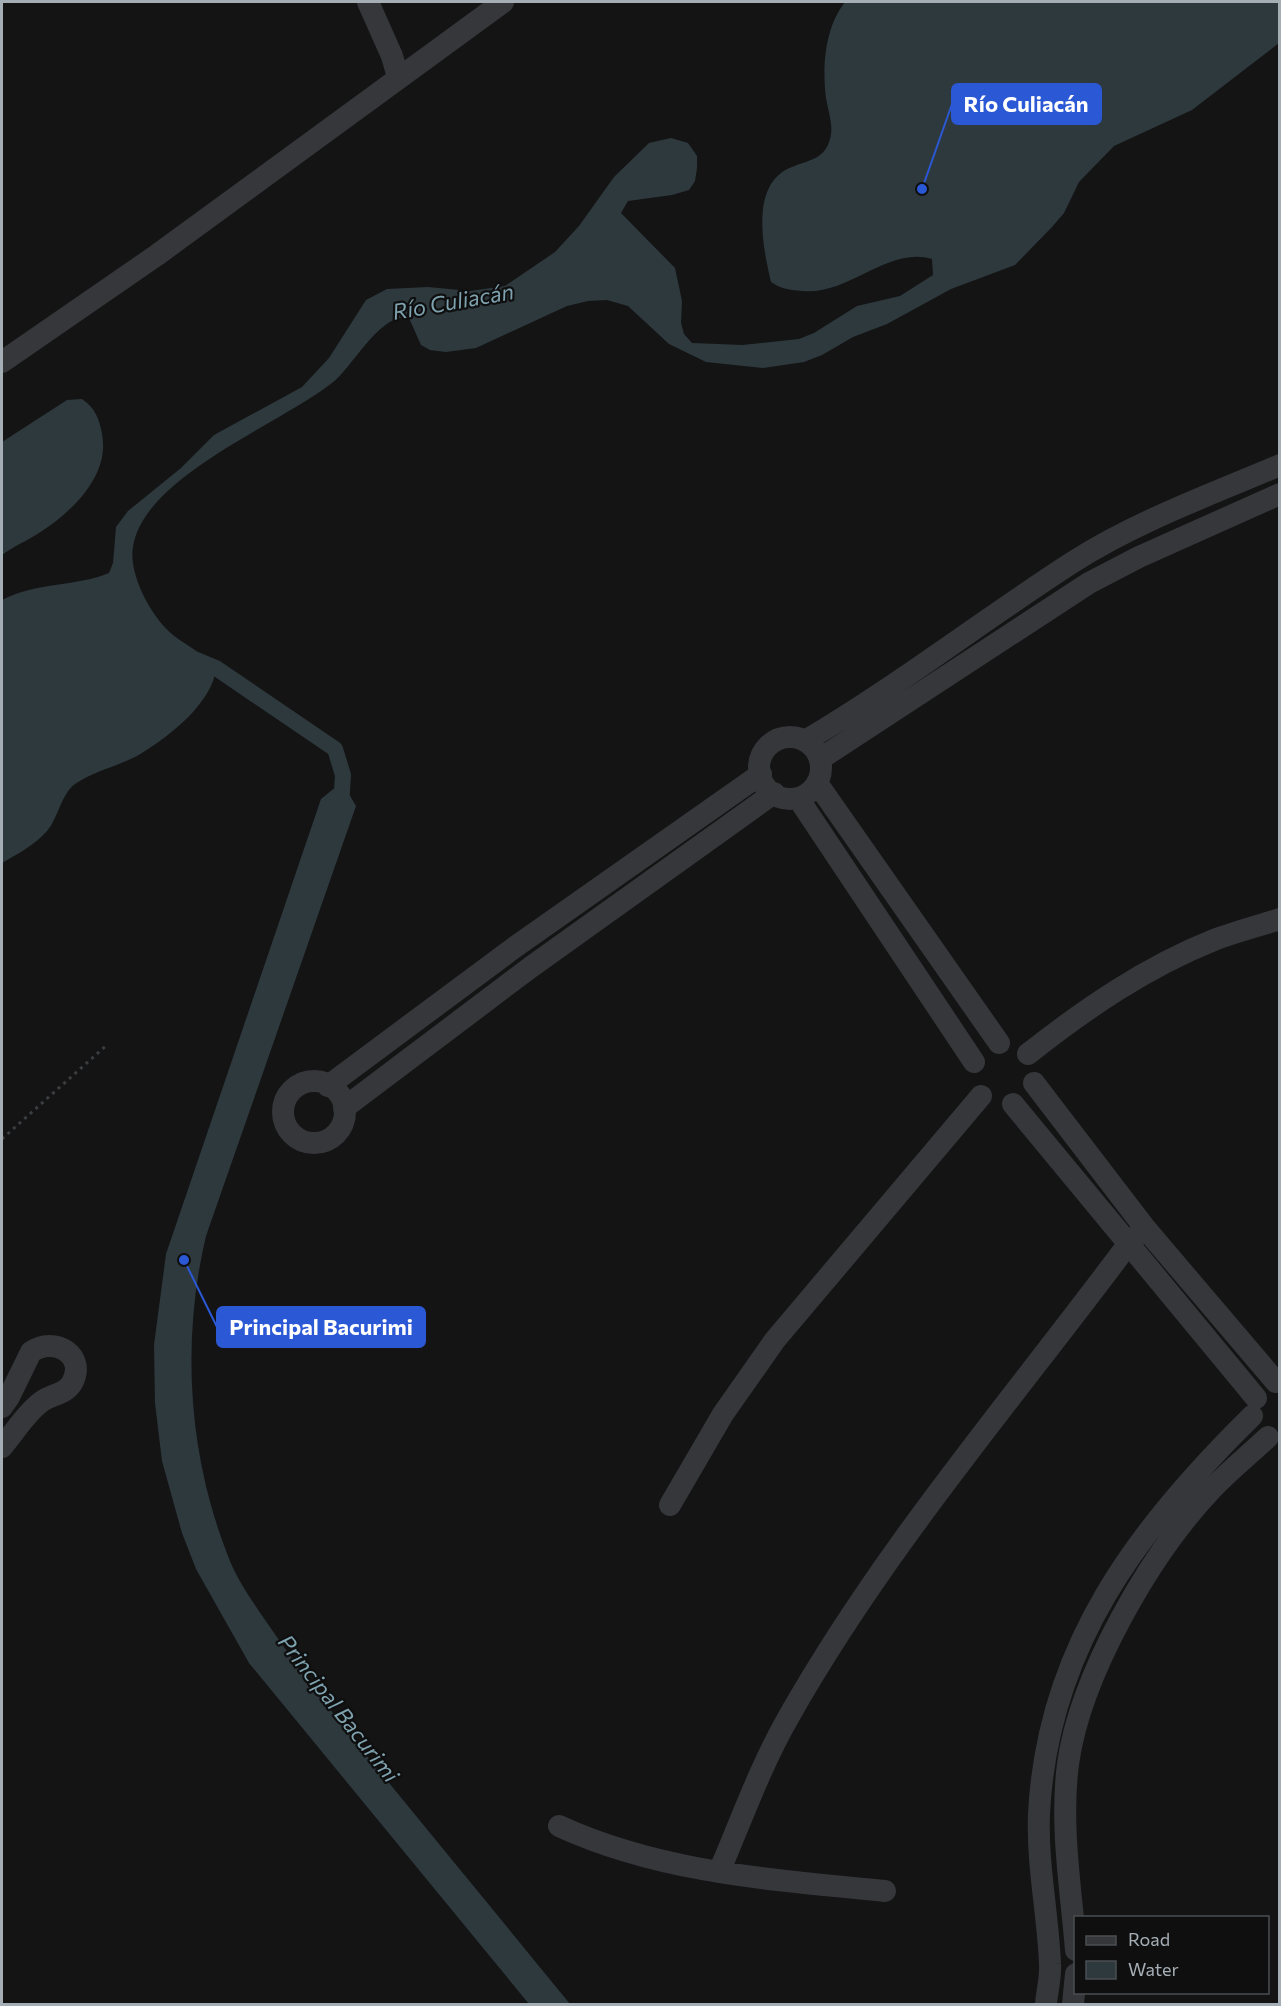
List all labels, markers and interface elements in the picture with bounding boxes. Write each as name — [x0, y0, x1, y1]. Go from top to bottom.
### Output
callout: Río Culiacán — [952, 84, 1101, 124]
text: Río Culiacán — [964, 90, 1088, 117]
water label: Río Culiacán — [390, 277, 516, 325]
callout: Principal Bacurimi — [217, 1307, 425, 1347]
text: Principal Bacurimi — [229, 1313, 413, 1340]
water label: Principal Bacurimi — [273, 1629, 406, 1788]
legend — [1074, 1916, 1269, 1994]
text: Road — [1128, 1928, 1170, 1950]
text: Water — [1128, 1958, 1179, 1980]

